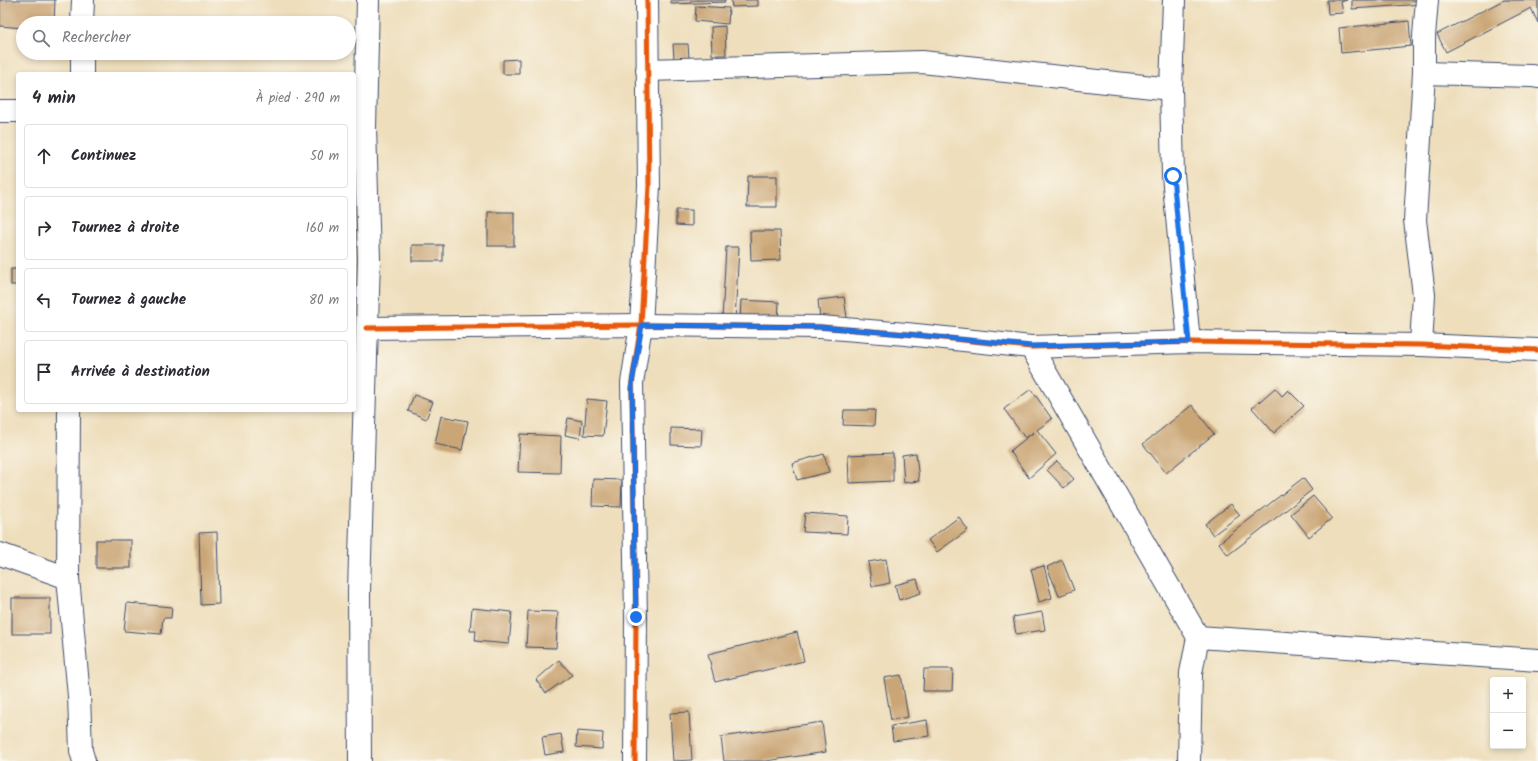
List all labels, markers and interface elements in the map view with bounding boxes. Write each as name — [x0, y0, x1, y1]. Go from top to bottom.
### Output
search box — [16, 16, 356, 60]
text: Rechercher — [62, 26, 130, 50]
icon: search — [30, 27, 52, 49]
text: 4 min — [32, 85, 76, 112]
text: À pied · 290 m — [256, 88, 340, 109]
text: Continuez — [71, 144, 136, 168]
icon: ahead — [33, 145, 55, 167]
text: 50 m — [310, 146, 339, 167]
route start — [1164, 167, 1182, 185]
text: Tournez à droite — [71, 216, 179, 240]
icon: right — [33, 217, 55, 239]
text: 160 m — [306, 218, 339, 239]
text: Tournez à gauche — [71, 288, 186, 312]
icon: left — [33, 289, 55, 311]
text: 80 m — [309, 290, 339, 311]
text: Arrivée à destination — [71, 360, 210, 384]
icon: arrive — [33, 361, 55, 383]
route end — [627, 608, 645, 626]
map controls — [1490, 677, 1526, 749]
button: + — [1490, 677, 1526, 713]
button: − — [1490, 713, 1526, 749]

